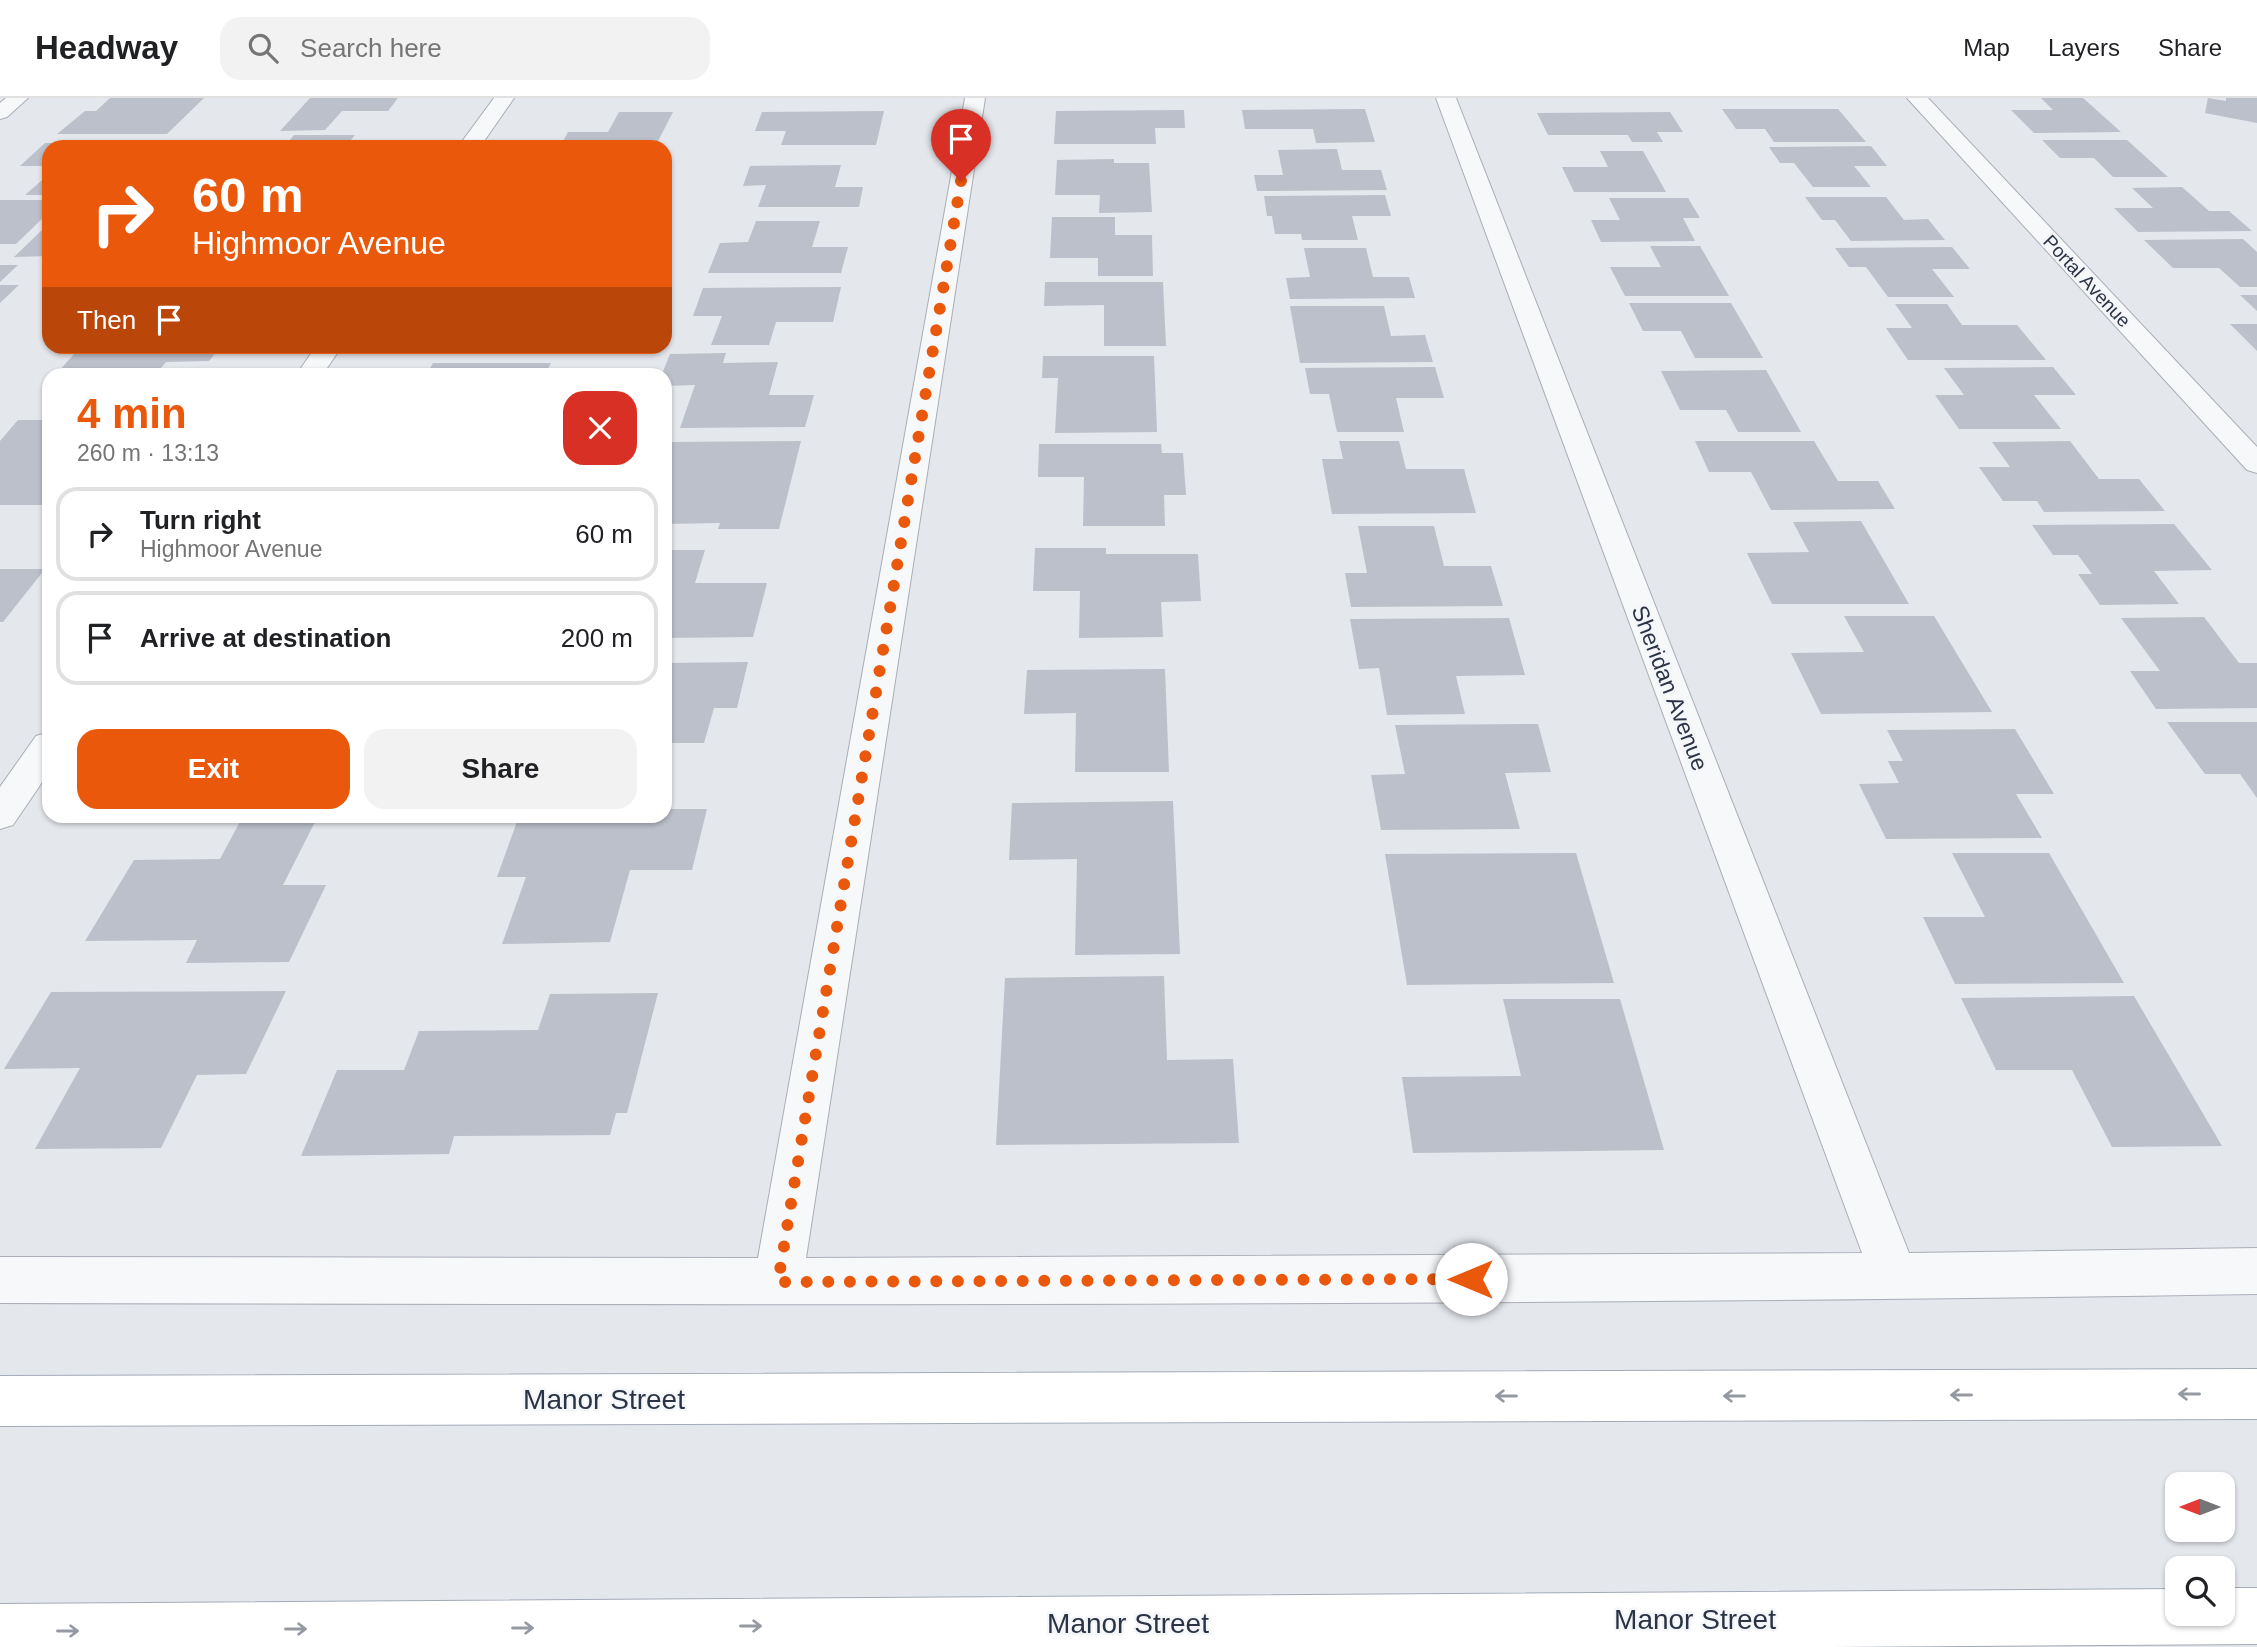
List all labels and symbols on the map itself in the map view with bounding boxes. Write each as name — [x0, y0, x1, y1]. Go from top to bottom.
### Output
pin — [931, 109, 991, 181]
street label: Portal Avenue — [2039, 231, 2135, 331]
street label: Sheridan Avenue — [1627, 602, 1713, 774]
position arrow — [1434, 1242, 1508, 1316]
street label: Manor Street — [523, 1384, 685, 1415]
one-way arrow — [2178, 1387, 2201, 1401]
one-way arrow — [1950, 1388, 1973, 1402]
one-way arrow — [1495, 1389, 1518, 1403]
one-way arrow — [1723, 1389, 1746, 1403]
north arrow — [2165, 1472, 2235, 1542]
street label: Manor Street — [1614, 1604, 1776, 1635]
street label: Manor Street — [1047, 1608, 1209, 1639]
one-way arrow — [739, 1619, 762, 1633]
one-way arrow — [511, 1621, 534, 1635]
one-way arrow — [284, 1622, 307, 1636]
one-way arrow — [56, 1624, 79, 1638]

